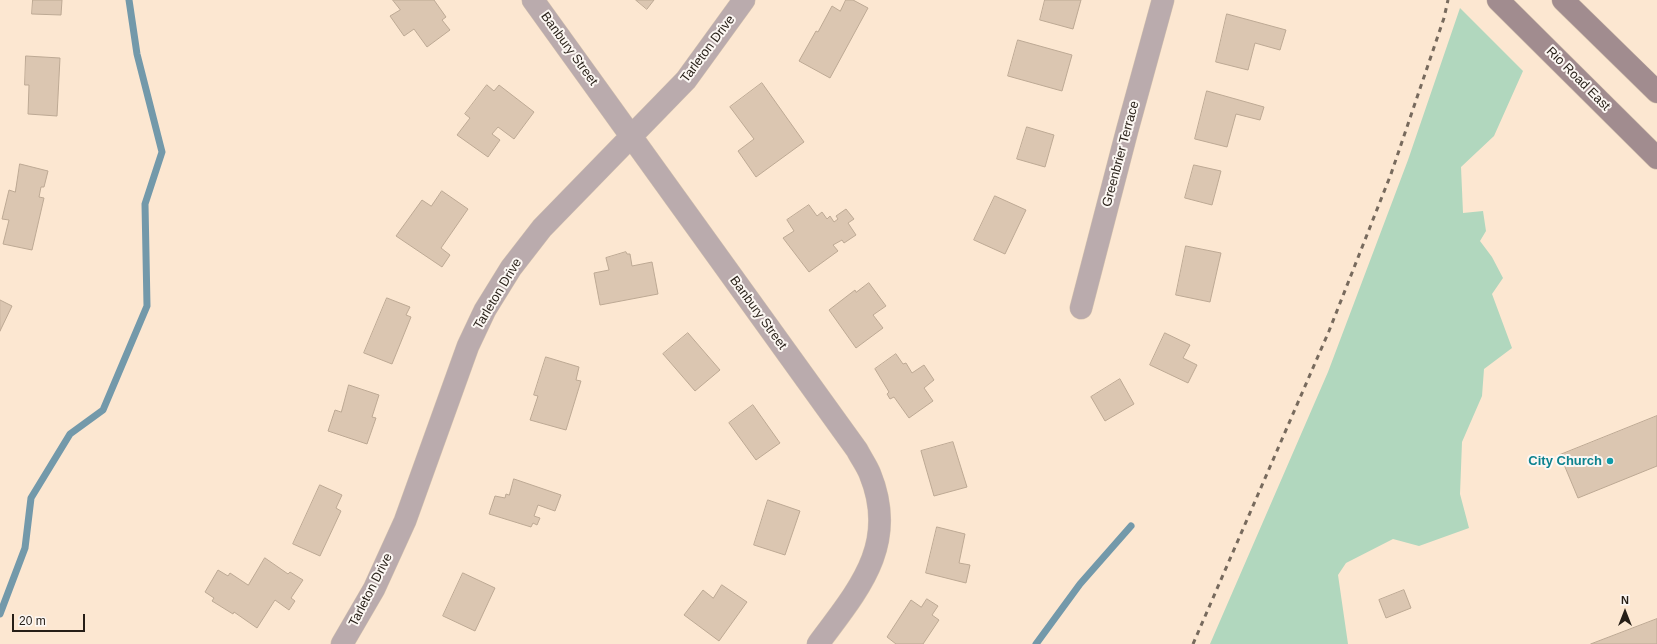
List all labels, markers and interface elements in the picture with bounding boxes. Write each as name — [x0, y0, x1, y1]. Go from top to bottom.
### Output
street label: Banbury Street — [537, 9, 601, 89]
street label: Tarleton Drive — [678, 12, 738, 86]
street label: Rio Road East — [1543, 44, 1613, 114]
street label: Greenbrier Terrace — [1099, 99, 1143, 209]
street label: Tarleton Drive — [471, 256, 525, 332]
street label: Banbury Street — [726, 273, 790, 353]
place label: City Church — [1528, 453, 1602, 469]
marker: City Church — [1605, 456, 1615, 466]
street label: Tarleton Drive — [346, 551, 396, 629]
north arrow — [1605, 592, 1645, 632]
text: N — [1621, 594, 1629, 606]
scale bar — [14, 606, 87, 632]
text: 20 m — [19, 614, 46, 628]

